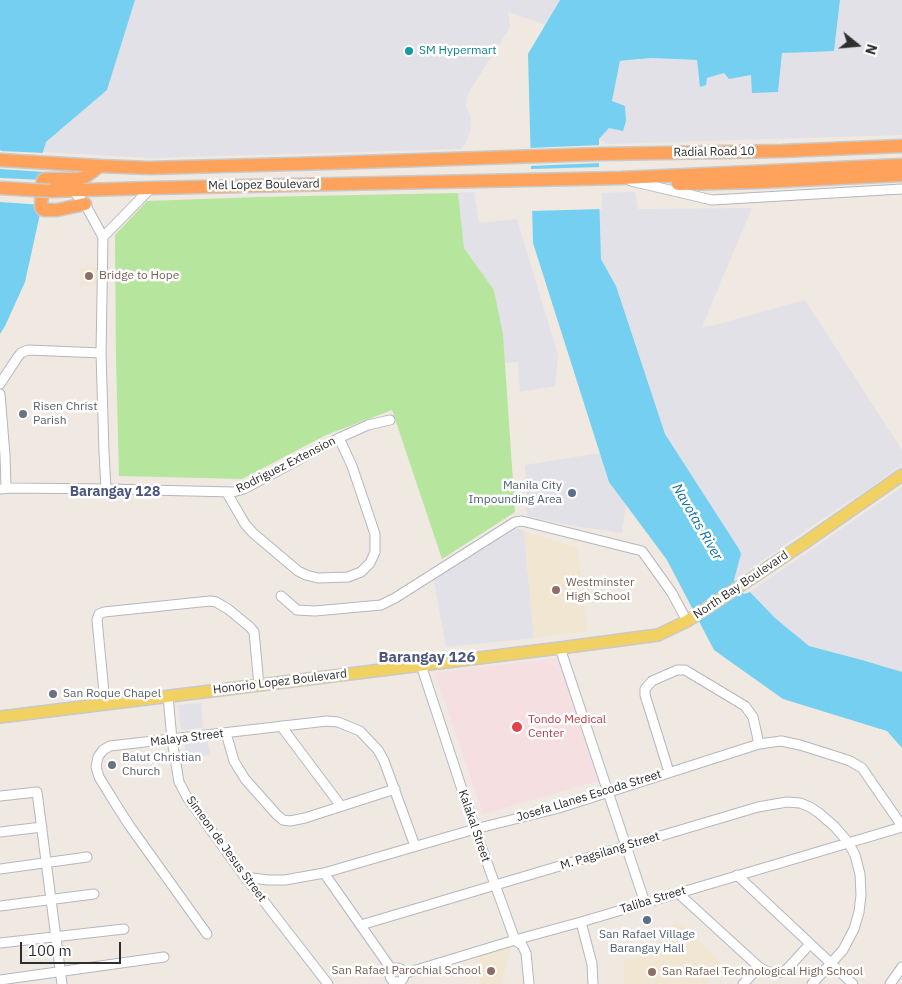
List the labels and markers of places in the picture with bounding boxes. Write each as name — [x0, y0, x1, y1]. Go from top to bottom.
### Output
place label: SM Hypermart — [419, 44, 497, 58]
marker: SM Hypermart — [403, 45, 415, 57]
place label: Bridge to Hope — [99, 269, 179, 283]
marker: Bridge to Hope — [83, 270, 95, 282]
place label: Risen Christ Parish — [33, 400, 97, 428]
marker: Risen Christ Parish — [17, 408, 29, 420]
place label: Manila City Impounding Area — [468, 479, 562, 507]
marker: Manila City Impounding Area — [566, 487, 578, 499]
place label: Westminster High School — [566, 576, 634, 604]
marker: Westminster High School — [550, 584, 562, 596]
place label: San Roque Chapel — [63, 687, 161, 701]
marker: San Roque Chapel — [47, 688, 59, 700]
place label: Tondo Medical Center — [528, 713, 606, 741]
marker: Tondo Medical Center — [510, 720, 524, 734]
place label: Balut Christian Church — [122, 751, 201, 779]
marker: Balut Christian Church — [106, 759, 118, 771]
marker: San Rafael Village Barangay Hall — [641, 914, 653, 926]
place label: San Rafael Village Barangay Hall — [599, 928, 695, 956]
place label: San Rafael Parochial School — [332, 964, 481, 978]
marker: San Rafael Parochial School — [485, 965, 497, 977]
place label: San Rafael Technological High School — [662, 965, 863, 979]
marker: San Rafael Technological High School — [646, 966, 658, 978]

